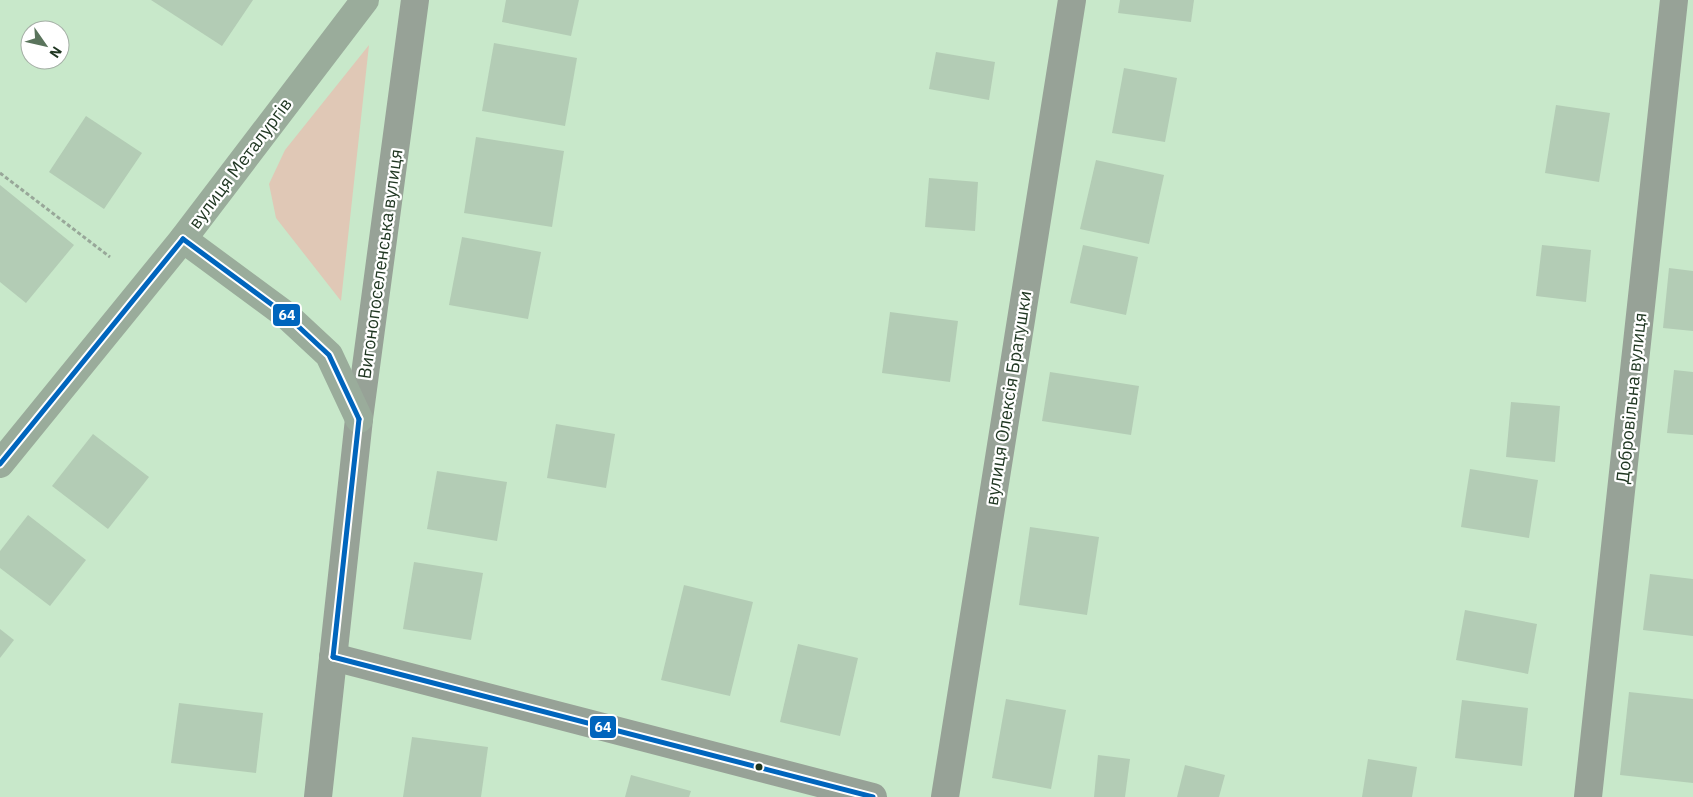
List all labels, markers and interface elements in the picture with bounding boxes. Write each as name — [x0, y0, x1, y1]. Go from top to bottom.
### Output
north arrow — [20, 20, 70, 70]
text: N — [45, 43, 66, 62]
street label: вулиця Металургів — [183, 93, 297, 233]
street label: Вигонопоселенська вулиця — [352, 147, 408, 381]
street label: вулиця Олексія Братушки — [980, 289, 1036, 507]
line badge: 64 — [272, 303, 301, 327]
text: 64 — [279, 306, 295, 324]
street label: Добровільна вулиця — [1611, 311, 1651, 485]
line badge: 64 — [589, 715, 617, 739]
text: 64 — [595, 718, 611, 736]
unlabelled marker — [754, 762, 764, 772]

